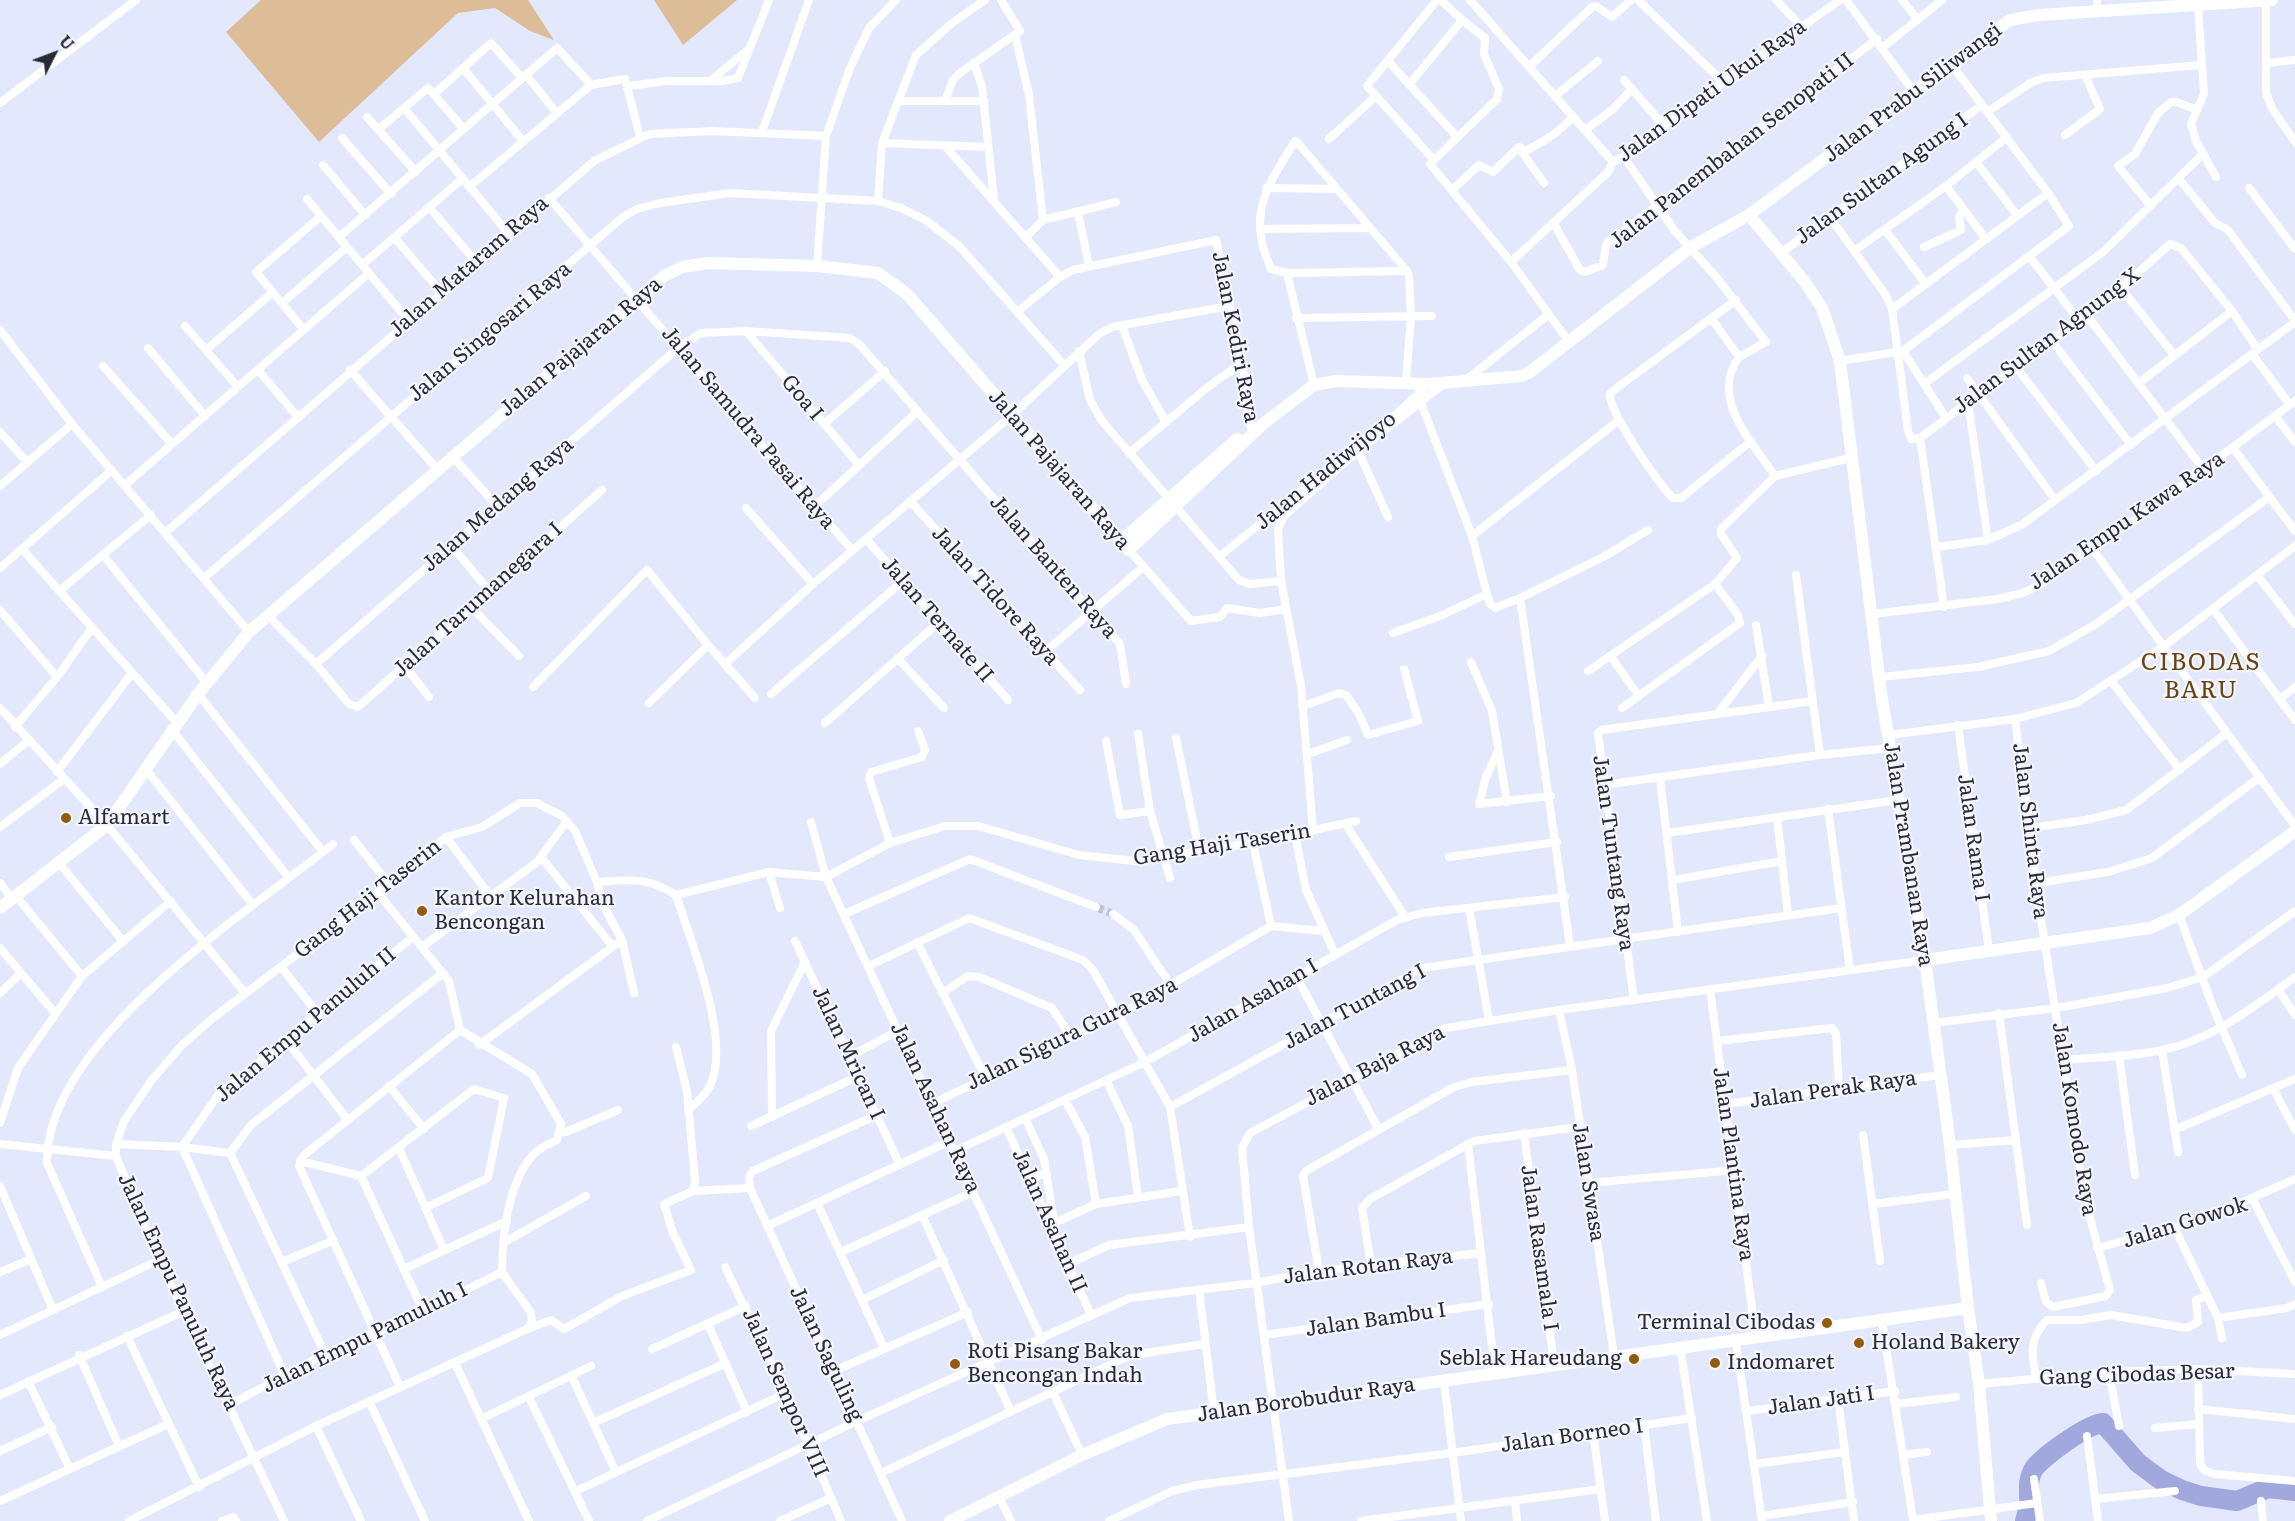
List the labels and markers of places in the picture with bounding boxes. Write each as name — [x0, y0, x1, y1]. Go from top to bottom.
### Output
place label: Alfamart — [78, 805, 169, 831]
marker: Alfamart — [59, 811, 73, 825]
place label: Kantor Kelurahan Bencongan — [434, 886, 615, 936]
marker: Kantor Kelurahan Bencongan — [415, 904, 429, 918]
place label: Terminal Cibodas — [1637, 1310, 1815, 1336]
marker: Terminal Cibodas — [1820, 1316, 1834, 1330]
place label: Holand Bakery — [1871, 1330, 2020, 1356]
marker: Holand Bakery — [1852, 1336, 1866, 1350]
place label: Roti Pisang Bakar Bencongan Indah — [967, 1339, 1143, 1389]
place label: Seblak Hareudang — [1439, 1346, 1622, 1372]
place label: Indomaret — [1727, 1350, 1834, 1376]
marker: Seblak Hareudang — [1627, 1352, 1641, 1366]
marker: Indomaret — [1708, 1356, 1722, 1370]
marker: Roti Pisang Bakar Bencongan Indah — [948, 1357, 962, 1371]

